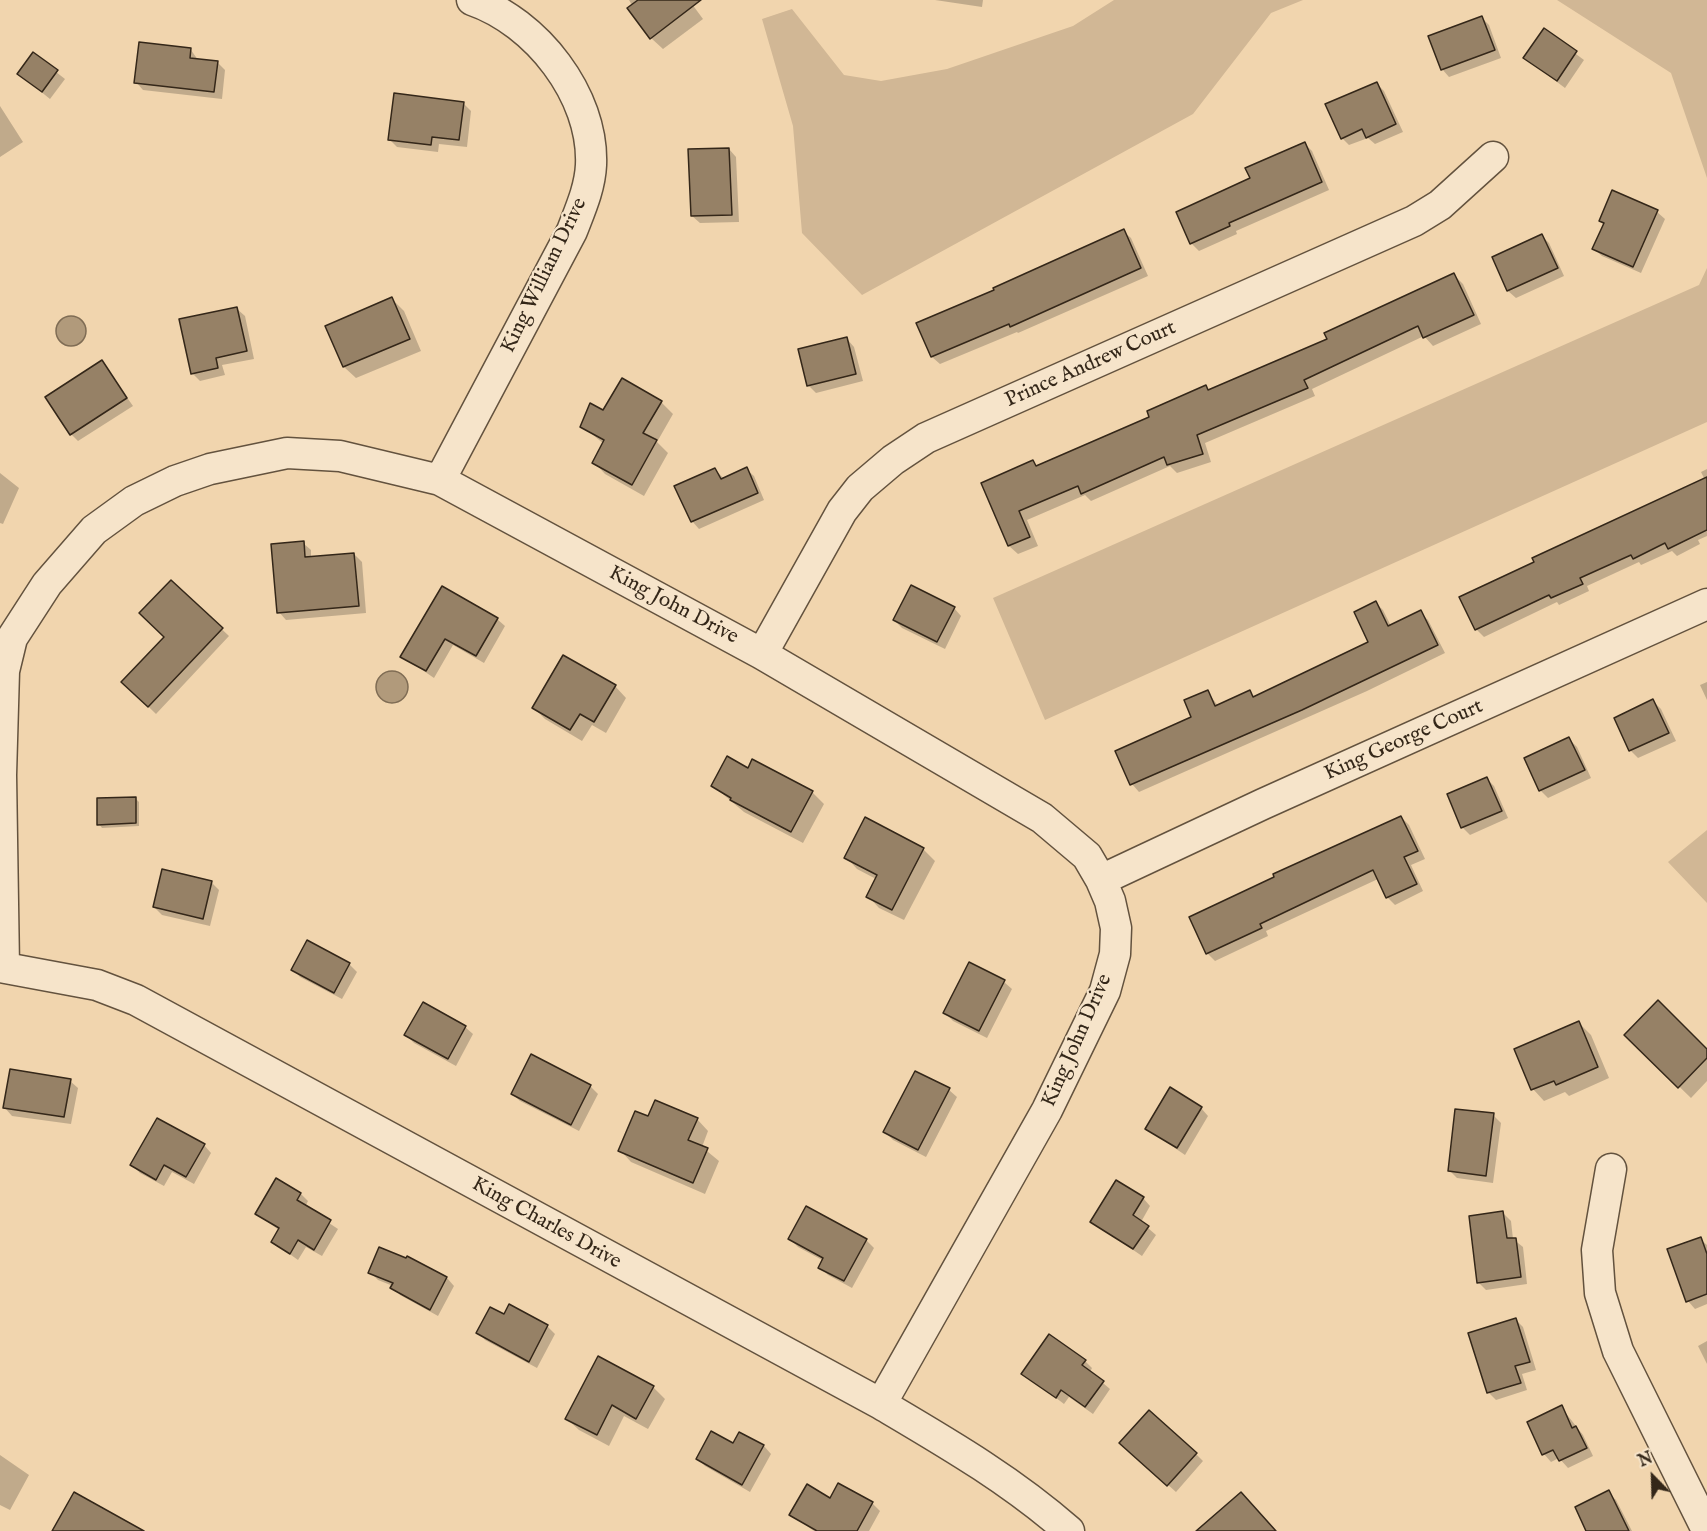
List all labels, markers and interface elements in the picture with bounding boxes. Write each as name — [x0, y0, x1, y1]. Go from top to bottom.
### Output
street label: King William Drive — [497, 194, 593, 358]
street label: Prince Andrew Court — [1002, 316, 1180, 414]
street label: King John Drive — [604, 561, 742, 651]
street label: King George Court — [1321, 695, 1487, 787]
street label: King John Drive — [1037, 971, 1119, 1111]
street label: King Charles Drive — [467, 1172, 625, 1276]
north arrow — [1623, 1447, 1683, 1507]
text: N — [1636, 1449, 1656, 1472]

